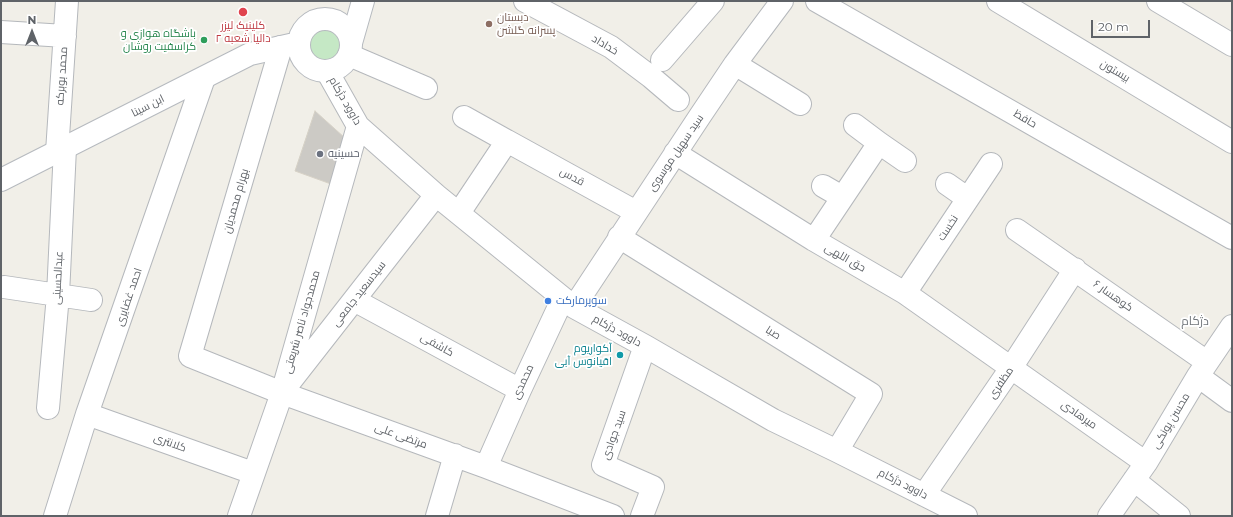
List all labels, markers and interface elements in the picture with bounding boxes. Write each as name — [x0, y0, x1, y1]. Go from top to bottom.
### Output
marker: کلینیک لیزر دالیا شعبه ۲ — [237, 6, 249, 18]
place label: دبستان پسرانه گلشن — [497, 11, 555, 37]
north arrow — [12, 12, 52, 52]
scale bar — [1093, 12, 1152, 38]
text: N — [28, 13, 36, 27]
place label: کلینیک لیزر دالیا شعبه ۲ — [215, 19, 271, 45]
marker: دبستان پسرانه گلشن — [484, 19, 494, 29]
text: 20 m — [1098, 19, 1129, 34]
place label: باشگاه هوازی و کراسفیت روشان — [121, 27, 196, 53]
street label: خداداد — [589, 32, 621, 58]
marker: باشگاه هوازی و کراسفیت روشان — [199, 35, 209, 45]
street label: محمد بوبرکه — [53, 46, 71, 106]
street label: بیستون — [1098, 57, 1132, 85]
street label: داوود دژکام — [326, 74, 364, 128]
street label: ابن سینا — [129, 92, 167, 120]
street label: حافظ — [1011, 107, 1039, 131]
street label: سید سهیل موسوی — [645, 112, 707, 194]
place label: حسینیه — [328, 147, 360, 161]
marker: حسینیه — [315, 149, 325, 159]
street label: قدس — [557, 165, 587, 189]
street label: بهرام محمدیان — [220, 167, 252, 235]
street label: نخست — [935, 213, 961, 243]
street label: حق اللهی — [822, 241, 868, 275]
street label: عبدالحسینی — [50, 251, 66, 305]
street label: سیدسعید جامعی — [329, 259, 389, 329]
street label: احمد غضایری — [113, 266, 145, 328]
street label: محمدجواد ناصر شریعتی — [281, 269, 323, 375]
street label: کوهسار ۶ — [1090, 277, 1136, 315]
place label: سوپرمارکت — [556, 294, 607, 308]
marker: سوپرمارکت — [543, 296, 553, 306]
street label: داوود دژکام — [590, 312, 644, 350]
district label: دژکام — [1181, 314, 1209, 328]
street label: صبا — [763, 323, 783, 343]
street label: کاشفی — [418, 331, 456, 359]
place label: آکواریوم اقیانوس آبی — [555, 342, 612, 368]
marker: آکواریوم اقیانوس آبی — [615, 350, 625, 360]
street label: محمدی — [509, 363, 537, 401]
street label: مظفری — [986, 365, 1016, 401]
street label: محسن پونکی — [1149, 391, 1193, 451]
street label: میرهادی — [1059, 398, 1099, 432]
street label: سید جوادی — [599, 408, 629, 462]
street label: مرتضی علی — [373, 420, 429, 452]
street label: کلانتری — [152, 431, 188, 455]
street label: داوود دژکام — [876, 466, 930, 502]

